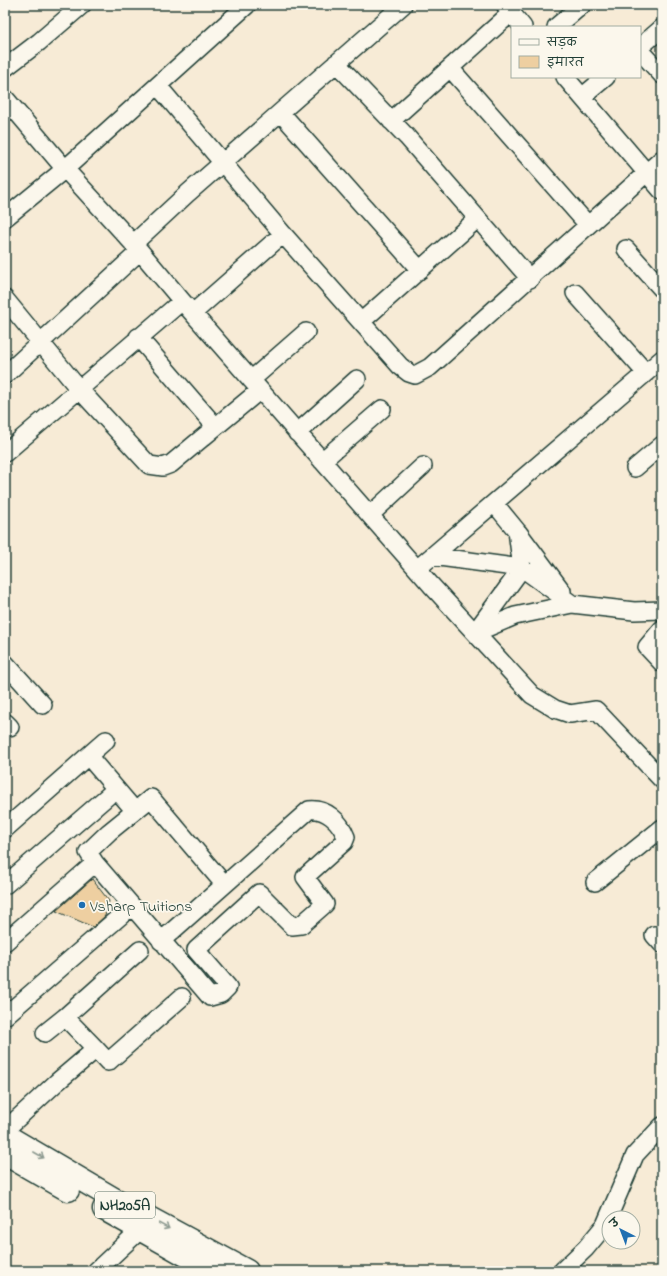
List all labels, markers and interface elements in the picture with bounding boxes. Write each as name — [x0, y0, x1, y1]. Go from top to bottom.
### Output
legend — [511, 26, 641, 78]
text: सड़क — [546, 34, 578, 52]
text: इमारत — [547, 54, 585, 72]
place label: Vsharp Tuitions — [89, 895, 192, 919]
marker: Vsharp Tuitions — [77, 900, 87, 910]
one-way arrow — [33, 1152, 45, 1160]
road number: NH205A — [95, 1192, 155, 1218]
north arrow — [601, 1210, 641, 1250]
text: उ — [606, 1214, 624, 1232]
one-way arrow — [158, 1222, 170, 1230]

